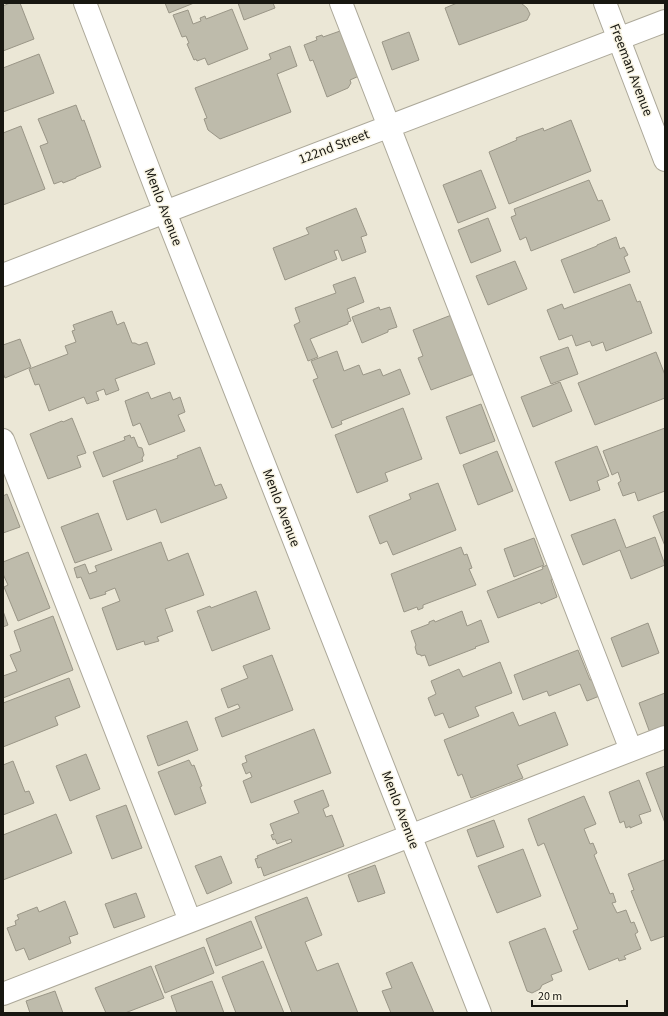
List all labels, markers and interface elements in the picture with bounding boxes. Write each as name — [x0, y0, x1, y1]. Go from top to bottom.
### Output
street label: Freeman Avenue — [604, 21, 658, 119]
street label: 122nd Street — [296, 124, 372, 170]
street label: Menlo Avenue — [139, 165, 187, 249]
street label: Menlo Avenue — [257, 466, 305, 550]
street label: Menlo Avenue — [376, 768, 424, 852]
scale bar — [532, 982, 627, 1008]
text: 20 m — [538, 988, 562, 1005]

